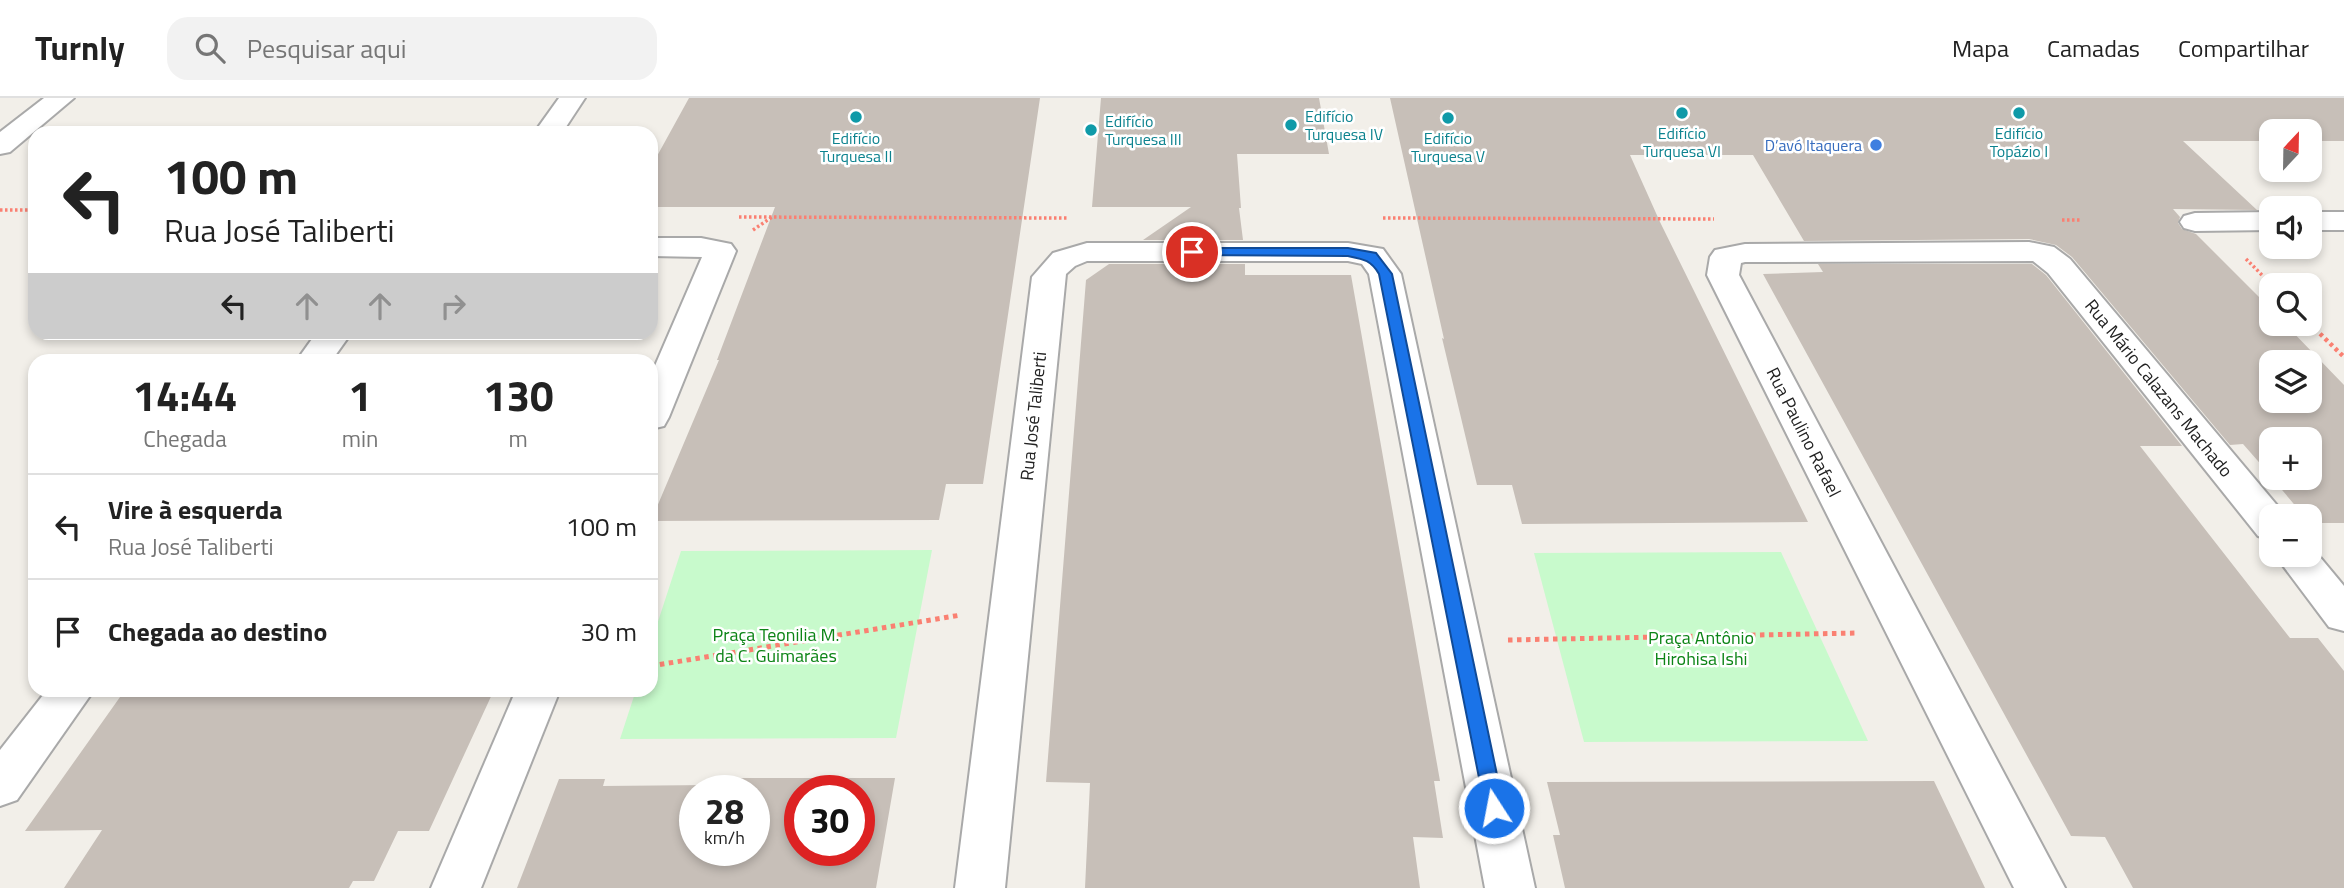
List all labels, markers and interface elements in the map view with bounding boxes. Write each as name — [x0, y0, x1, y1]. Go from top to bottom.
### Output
search box — [167, 17, 657, 80]
text: Turnly — [35, 23, 125, 73]
icon: search — [191, 29, 229, 67]
text: Pesquisar aqui — [247, 29, 407, 68]
text: Mapa — [1952, 30, 2009, 66]
text: Camadas — [2047, 30, 2140, 66]
text: Compartilhar — [2178, 30, 2309, 66]
place label: Edifício Turquesa IV — [1305, 104, 1383, 146]
marker: Edifício Turquesa VI — [1674, 105, 1690, 121]
marker: Edifício Topázio I — [2011, 105, 2027, 121]
marker: Edifício Turquesa II — [848, 109, 864, 125]
place label: Edifício Turquesa III — [1105, 109, 1182, 151]
marker: Edifício Turquesa V — [1440, 110, 1456, 126]
marker: Edifício Turquesa IV — [1283, 117, 1299, 133]
north arrow — [2259, 119, 2322, 182]
map controls — [2259, 119, 2322, 567]
place label: Edifício Turquesa VI — [1643, 121, 1721, 163]
place label: Edifício Topázio I — [1990, 121, 2048, 163]
marker: Edifício Turquesa III — [1083, 122, 1099, 138]
place label: Edifício Turquesa II — [820, 126, 892, 168]
place label: Edifício Turquesa V — [1411, 126, 1485, 168]
place label: D’avó Itaquera — [1765, 133, 1862, 157]
marker: D’avó Itaquera — [1868, 137, 1884, 153]
text: 100 m — [164, 138, 298, 213]
icon: left — [49, 154, 140, 245]
button: sound — [2259, 196, 2322, 259]
text: Rua José Taliberti — [164, 206, 394, 254]
pin — [1162, 222, 1222, 282]
icon: arrive — [1173, 233, 1211, 271]
button: search — [2259, 273, 2322, 336]
icon: left — [215, 287, 253, 325]
icon: ahead — [288, 287, 326, 325]
icon: ahead — [361, 287, 399, 325]
icon: right — [434, 287, 472, 325]
street label: Rua Mário Calazans Machado — [2079, 293, 2239, 483]
street label: Rua José Taliberti — [1013, 350, 1053, 482]
button: layers — [2259, 350, 2322, 413]
street label: Rua Paulino Rafael — [1760, 362, 1848, 502]
text: 14:44 — [132, 363, 237, 427]
text: 1 — [348, 363, 372, 427]
text: 130 — [483, 363, 553, 427]
text: Chegada — [143, 421, 227, 456]
text: min — [342, 421, 378, 456]
text: m — [509, 421, 528, 456]
button: + — [2259, 427, 2322, 490]
text: Vire à esquerda — [108, 490, 283, 529]
button: − — [2259, 504, 2322, 567]
text: 100 m — [566, 507, 637, 546]
icon: left — [49, 508, 87, 546]
text: Rua José Taliberti — [108, 529, 274, 564]
text: Chegada ao destino — [108, 612, 327, 651]
text: 30 m — [580, 612, 637, 651]
icon: arrive — [49, 613, 87, 651]
park label: Praça Teonilia M. da C. Guimarães — [713, 621, 839, 669]
park label: Praça Antônio Hirohisa Ishi — [1648, 624, 1754, 672]
position arrow — [1457, 771, 1531, 845]
speed limit sign: 30 — [784, 775, 875, 866]
text: 28 — [705, 784, 744, 838]
text: km/h — [704, 824, 745, 851]

